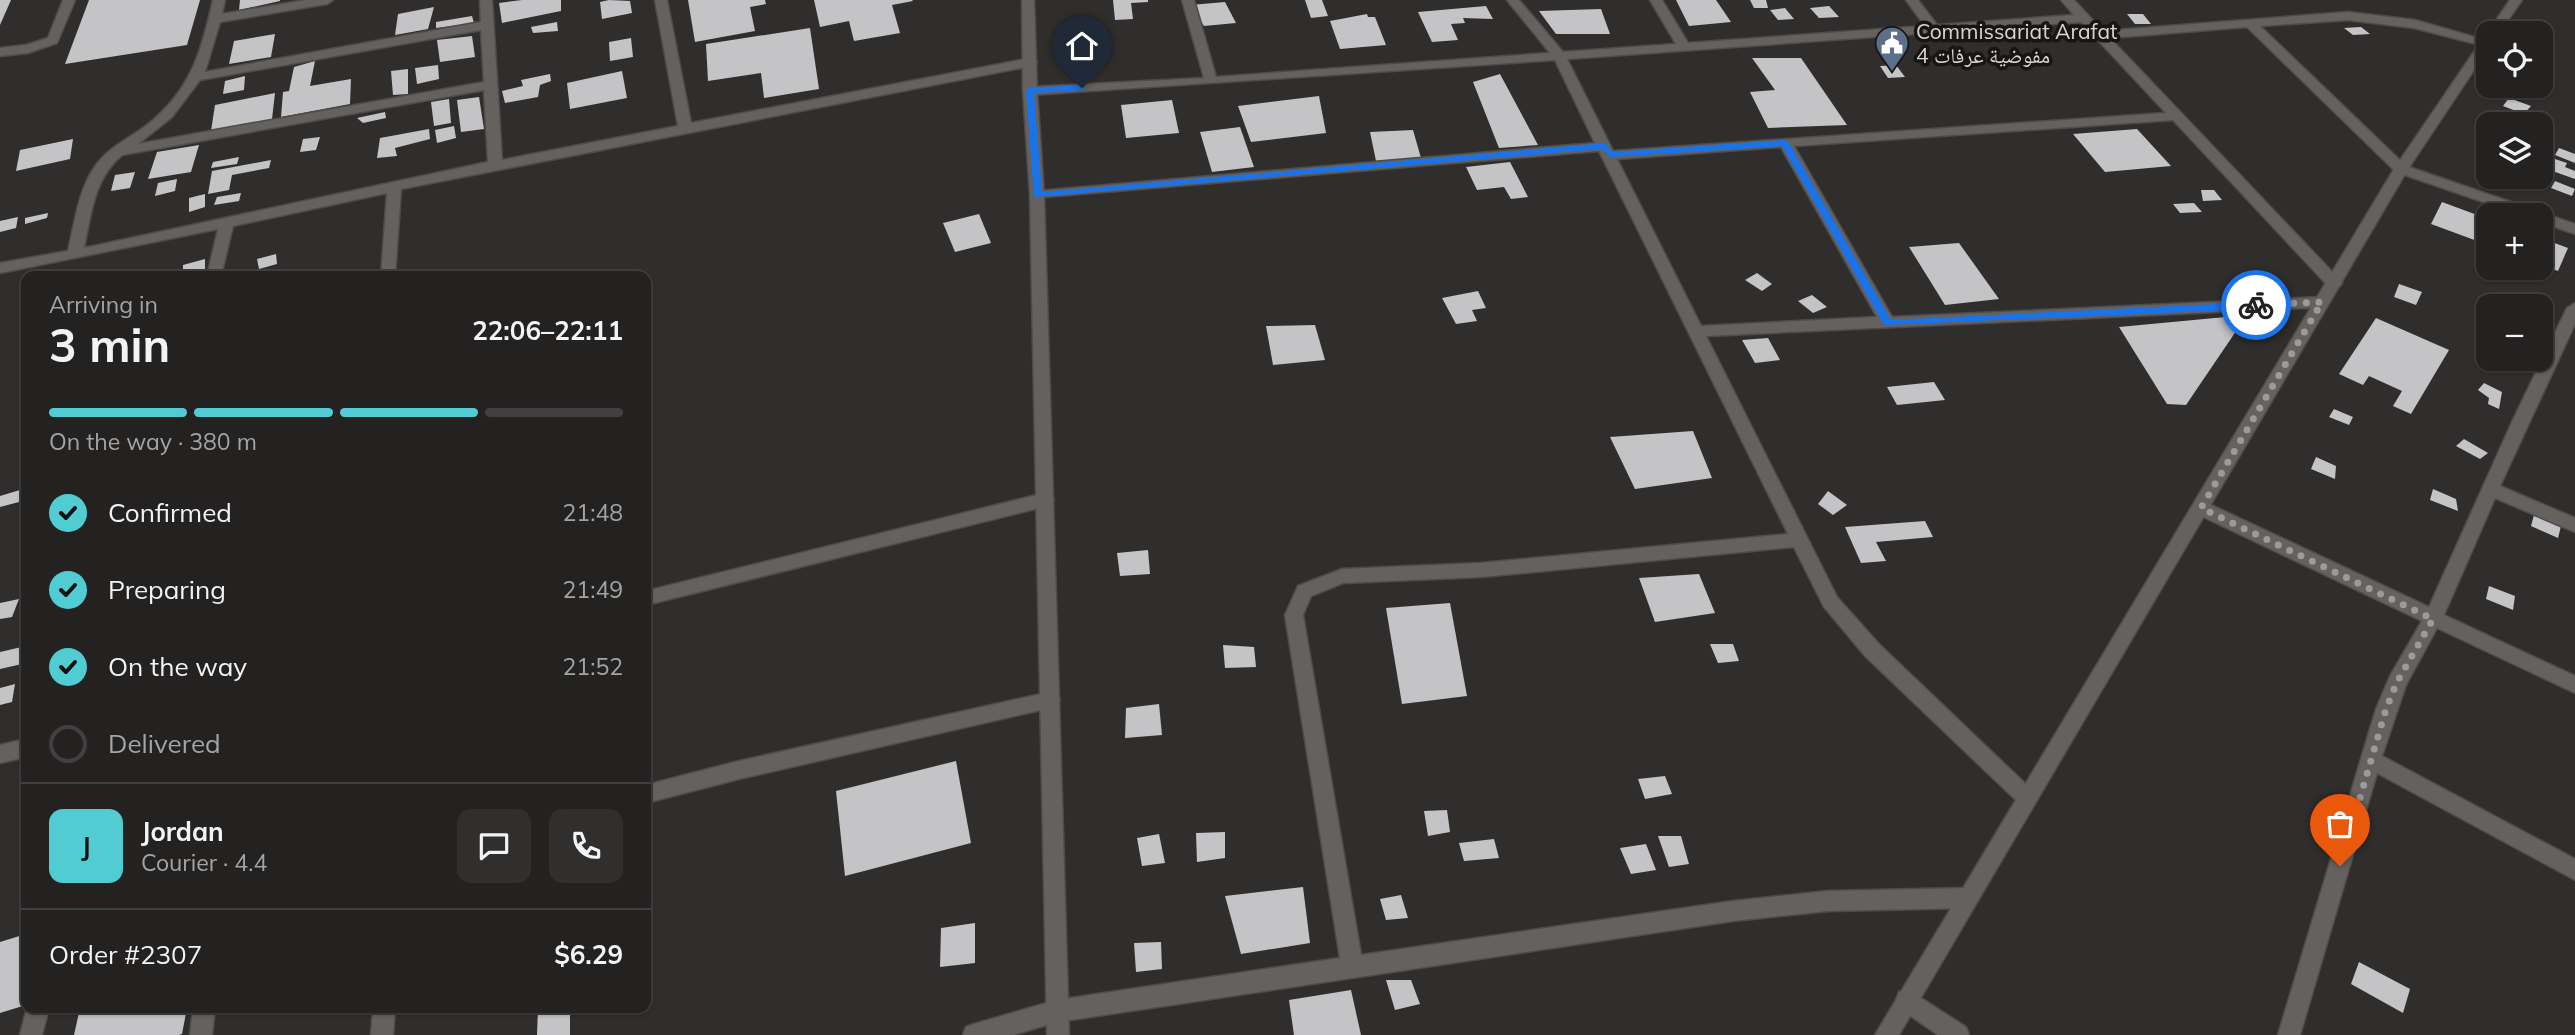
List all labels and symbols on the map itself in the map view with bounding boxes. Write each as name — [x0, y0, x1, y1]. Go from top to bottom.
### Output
pin — [1052, 16, 1112, 88]
place label: Commissariat Arafat 4 مفوضية عرفات — [1916, 18, 2117, 68]
public building icon: Commissariat Arafat 4 مفوضية عرفات — [1873, 24, 1911, 73]
courier — [2221, 270, 2291, 340]
pin — [2310, 794, 2370, 866]

